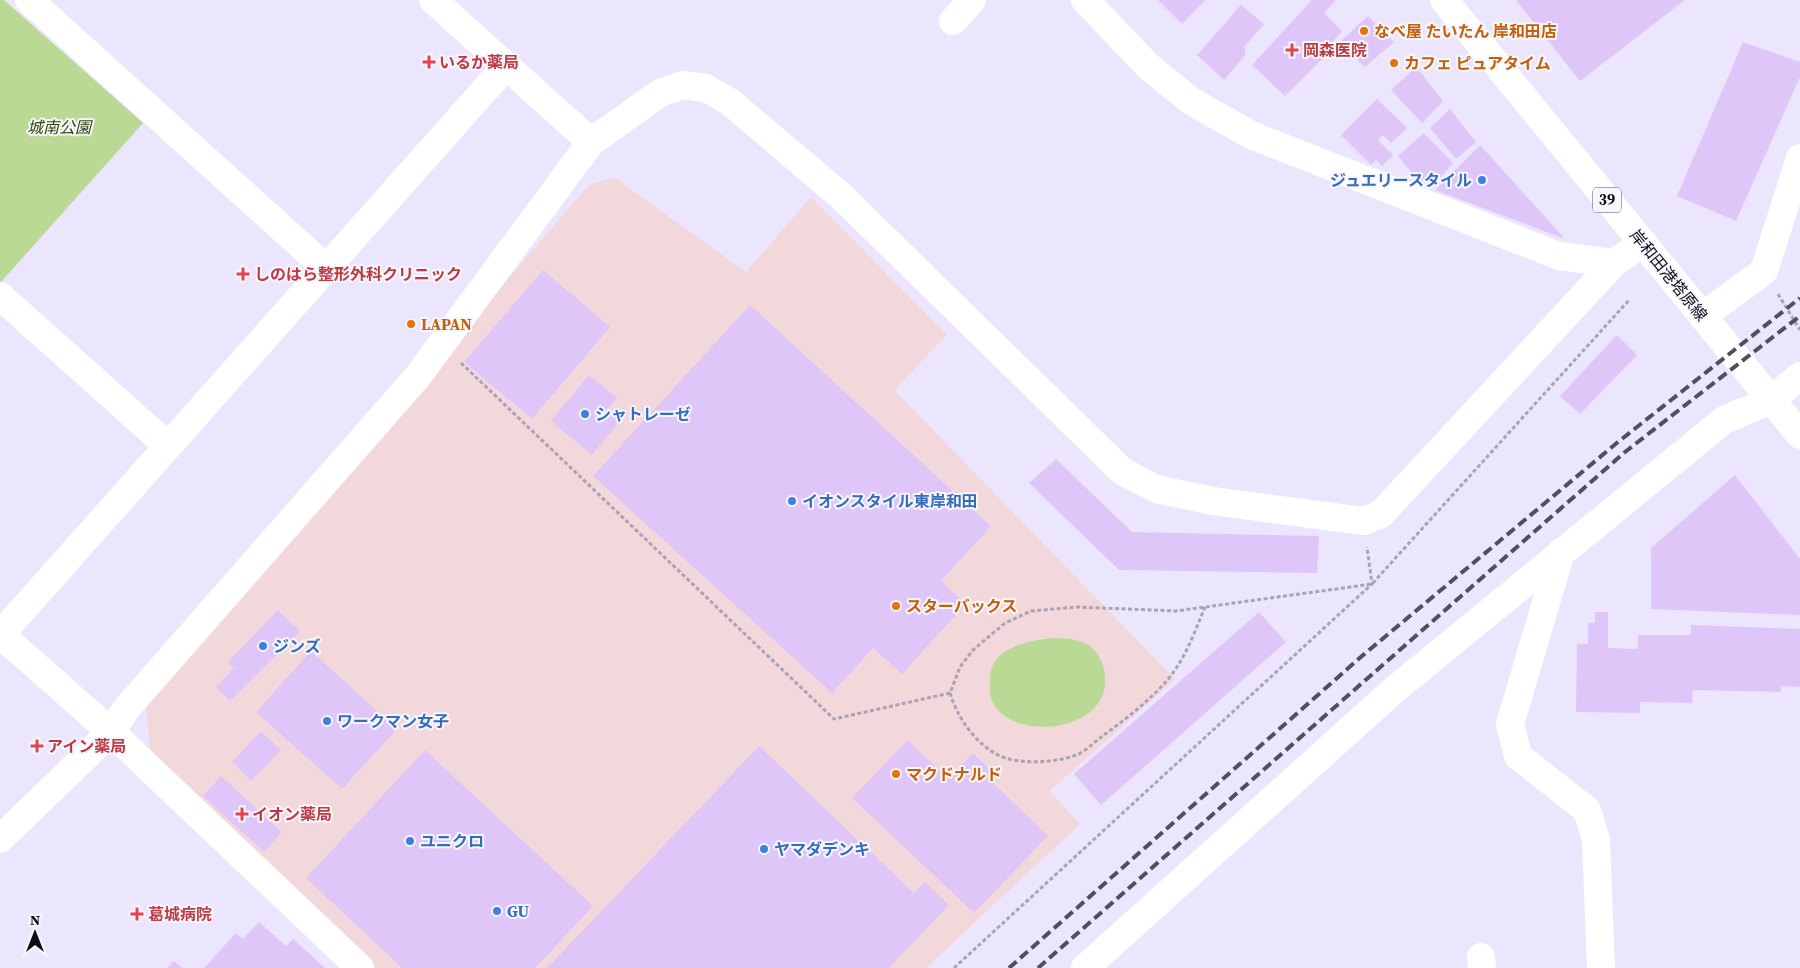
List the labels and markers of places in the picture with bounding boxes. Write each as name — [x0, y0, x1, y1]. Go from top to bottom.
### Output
place label: なべ屋 たいたん 岸和田店 — [1374, 20, 1557, 42]
marker: なべ屋 たいたん 岸和田店 — [1358, 25, 1370, 37]
place label: 岡森医院 — [1303, 39, 1367, 61]
marker: 岡森医院 — [1285, 43, 1299, 57]
place label: いるか薬局 — [439, 51, 519, 73]
place label: カフェ ピュアタイム — [1404, 52, 1551, 74]
marker: いるか薬局 — [423, 56, 435, 68]
marker: カフェ ピュアタイム — [1388, 57, 1400, 69]
place label: ジュエリースタイル — [1330, 169, 1472, 191]
marker: ジュエリースタイル — [1476, 174, 1488, 186]
place label: しのはら整形外科クリニック — [254, 263, 462, 285]
marker: しのはら整形外科クリニック — [236, 267, 250, 281]
place label: LAPAN — [421, 313, 472, 335]
marker: LAPAN — [405, 318, 417, 330]
place label: シャトレーゼ — [595, 403, 691, 425]
marker: シャトレーゼ — [579, 408, 591, 420]
place label: イオンスタイル東岸和田 — [802, 490, 978, 512]
marker: イオンスタイル東岸和田 — [786, 495, 798, 507]
place label: スターバックス — [906, 595, 1017, 617]
marker: スターバックス — [890, 600, 902, 612]
place label: ジンズ — [273, 635, 321, 657]
marker: ジンズ — [257, 640, 269, 652]
place label: ワークマン女子 — [337, 710, 449, 732]
marker: ワークマン女子 — [321, 715, 333, 727]
place label: アイン薬局 — [47, 735, 126, 757]
marker: アイン薬局 — [31, 740, 43, 752]
place label: マクドナルド — [906, 763, 1002, 785]
marker: マクドナルド — [890, 768, 902, 780]
place label: イオン薬局 — [252, 803, 332, 825]
marker: イオン薬局 — [236, 808, 248, 820]
place label: ユニクロ — [420, 830, 484, 852]
marker: ユニクロ — [404, 835, 416, 847]
place label: ヤマダデンキ — [774, 838, 870, 860]
marker: ヤマダデンキ — [758, 843, 770, 855]
place label: GU — [507, 900, 529, 922]
place label: 葛城病院 — [148, 903, 212, 925]
marker: GU — [491, 905, 503, 917]
marker: 葛城病院 — [130, 907, 144, 921]

